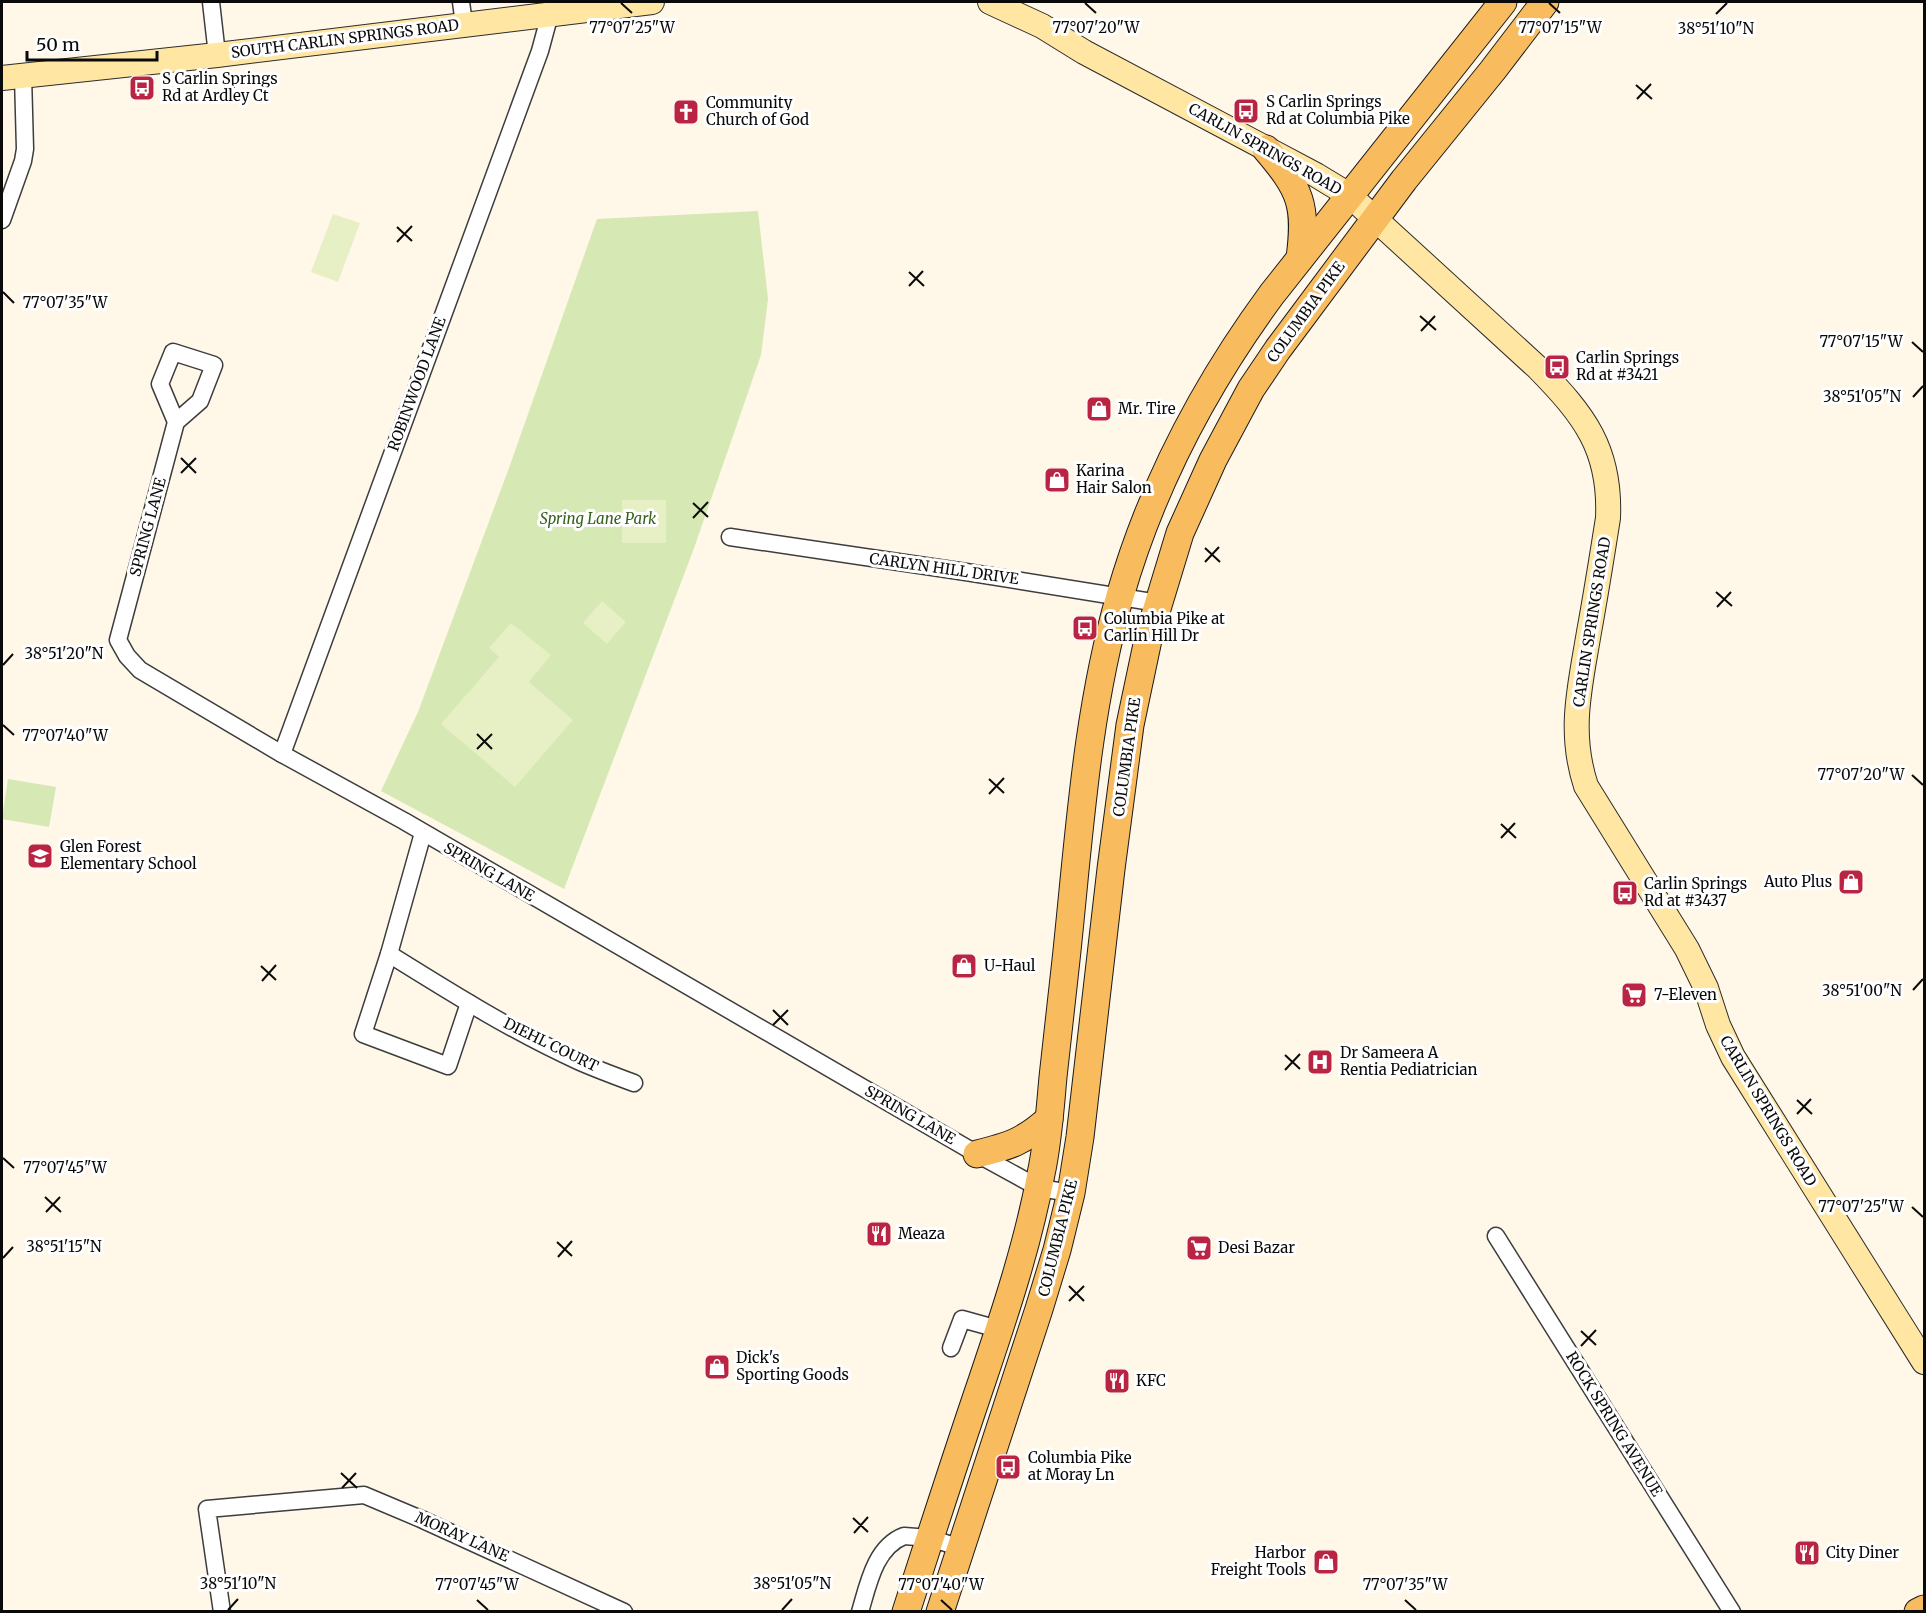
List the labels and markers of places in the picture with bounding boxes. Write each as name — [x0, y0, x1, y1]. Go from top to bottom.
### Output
place label: S Carlin Springs Rd at Ardley Ct — [162, 69, 278, 105]
bus stop icon: S Carlin Springs Rd at Ardley Ct — [127, 73, 157, 103]
place label: S Carlin Springs Rd at Columbia Pike — [1266, 92, 1410, 128]
place label: Community Church of God — [706, 93, 809, 129]
bus stop icon: S Carlin Springs Rd at Columbia Pike — [1231, 96, 1261, 126]
church icon: Community Church of God — [671, 97, 701, 127]
place label: Carlin Springs Rd at #3421 — [1576, 348, 1679, 384]
bus stop icon: Carlin Springs Rd at #3421 — [1542, 352, 1572, 382]
shop icon: Mr. Tire — [1084, 394, 1114, 424]
place label: Mr. Tire — [1118, 399, 1176, 418]
place label: Karina Hair Salon — [1076, 461, 1152, 497]
shop icon: Karina Hair Salon — [1042, 465, 1072, 495]
place label: Columbia Pike at Carlin Hill Dr — [1104, 609, 1225, 645]
bus stop icon: Columbia Pike at Carlin Hill Dr — [1070, 613, 1100, 643]
place label: Glen Forest Elementary School — [60, 837, 197, 873]
school or university icon: Glen Forest Elementary School — [25, 841, 55, 871]
shop icon: Auto Plus — [1836, 867, 1866, 897]
place label: Auto Plus — [1763, 872, 1832, 891]
place label: Carlin Springs Rd at #3437 — [1644, 874, 1747, 910]
bus stop icon: Carlin Springs Rd at #3437 — [1610, 878, 1640, 908]
shop icon: U-Haul — [949, 951, 979, 981]
place label: U-Haul — [984, 956, 1036, 975]
supermarket icon: 7-Eleven — [1619, 980, 1649, 1010]
place label: 7-Eleven — [1654, 985, 1717, 1004]
place label: Dr Sameera A Rentia Pediatrician — [1340, 1043, 1477, 1079]
hospital icon: Dr Sameera A Rentia Pediatrician — [1305, 1047, 1335, 1077]
restaurant icon: Meaza — [864, 1219, 894, 1249]
place label: Meaza — [898, 1224, 945, 1243]
supermarket icon: Desi Bazar — [1184, 1233, 1214, 1263]
place label: Desi Bazar — [1218, 1238, 1295, 1257]
place label: Dick's Sporting Goods — [736, 1348, 849, 1384]
shop icon: Dick's Sporting Goods — [702, 1352, 732, 1382]
restaurant icon: KFC — [1102, 1366, 1132, 1396]
place label: KFC — [1136, 1371, 1166, 1390]
place label: Columbia Pike at Moray Ln — [1028, 1448, 1132, 1484]
bus stop icon: Columbia Pike at Moray Ln — [993, 1452, 1023, 1482]
restaurant icon: City Diner — [1792, 1538, 1822, 1568]
place label: Harbor Freight Tools — [1211, 1543, 1306, 1579]
place label: City Diner — [1826, 1543, 1899, 1562]
shop icon: Harbor Freight Tools — [1311, 1547, 1341, 1577]

